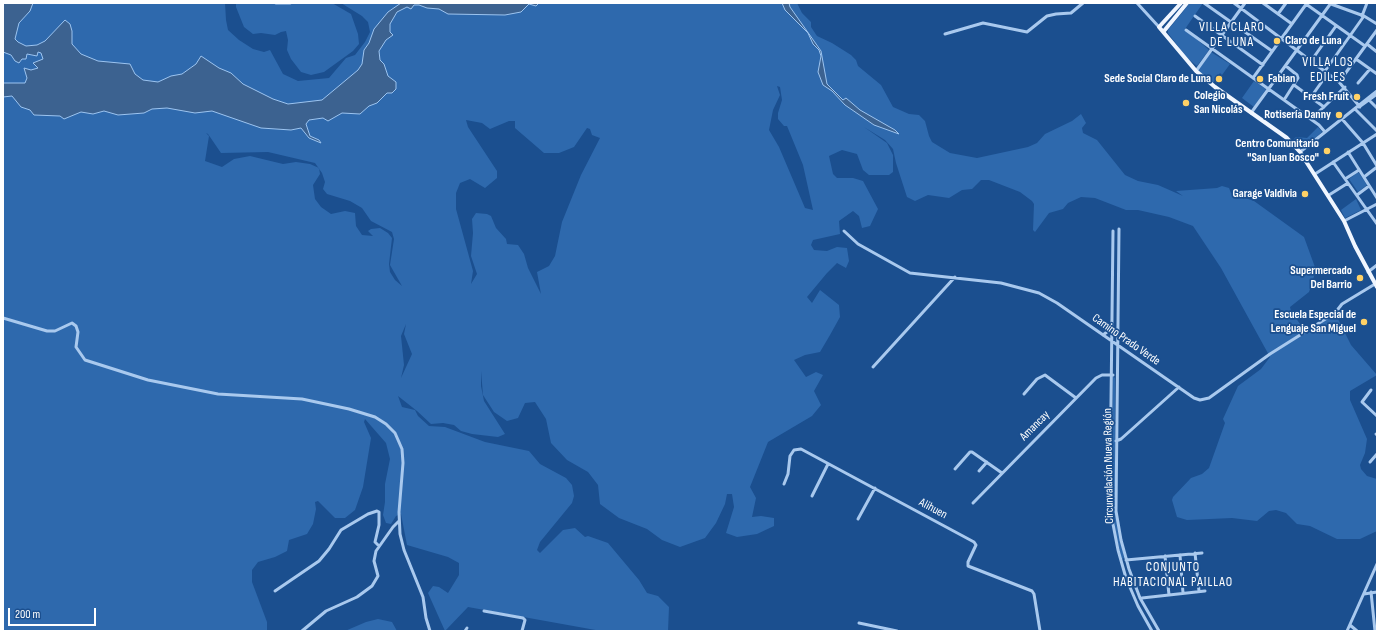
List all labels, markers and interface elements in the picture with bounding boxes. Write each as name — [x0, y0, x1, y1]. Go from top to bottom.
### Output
district label: VILLA CLARO DE LUNA — [1199, 20, 1265, 51]
place label: Claro de Luna — [1285, 34, 1342, 48]
marker: Claro de Luna — [1272, 36, 1282, 46]
district label: VILLA LOS EDILES — [1302, 55, 1354, 86]
place label: Sede Social Claro de Luna — [1104, 72, 1211, 86]
place label: Fabian — [1268, 72, 1295, 86]
marker: Sede Social Claro de Luna — [1214, 74, 1224, 84]
marker: Fabian — [1255, 74, 1265, 84]
place label: Colegio San Nicolás — [1194, 89, 1243, 117]
place label: Fresh Fruit — [1303, 90, 1349, 104]
marker: Fresh Fruit — [1352, 92, 1362, 102]
marker: Colegio San Nicolás — [1181, 98, 1191, 108]
place label: Rotisería Danny — [1264, 108, 1331, 122]
marker: Rotisería Danny — [1334, 110, 1344, 120]
place label: Centro Comunitario "San Juan Bosco" — [1235, 137, 1319, 165]
marker: Centro Comunitario "San Juan Bosco" — [1322, 146, 1332, 156]
place label: Garage Valdivia — [1233, 187, 1297, 201]
marker: Garage Valdivia — [1300, 189, 1310, 199]
place label: Supermercado Del Barrio — [1290, 264, 1352, 292]
marker: Supermercado Del Barrio — [1355, 273, 1365, 283]
place label: Escuela Especial de Lenguaje San Miguel — [1271, 308, 1356, 336]
street label: Camino Prado Verde — [1089, 311, 1163, 369]
marker: Escuela Especial de Lenguaje San Miguel — [1359, 317, 1369, 327]
street label: Amancay — [1017, 408, 1053, 444]
street label: Circunvalación Nueva Región — [1101, 408, 1117, 524]
street label: Alihuen — [916, 496, 950, 522]
district label: CONJUNTO HABITACIONAL PAILLAO — [1113, 560, 1233, 591]
scale bar — [10, 600, 98, 626]
text: 200 m — [15, 607, 40, 622]

